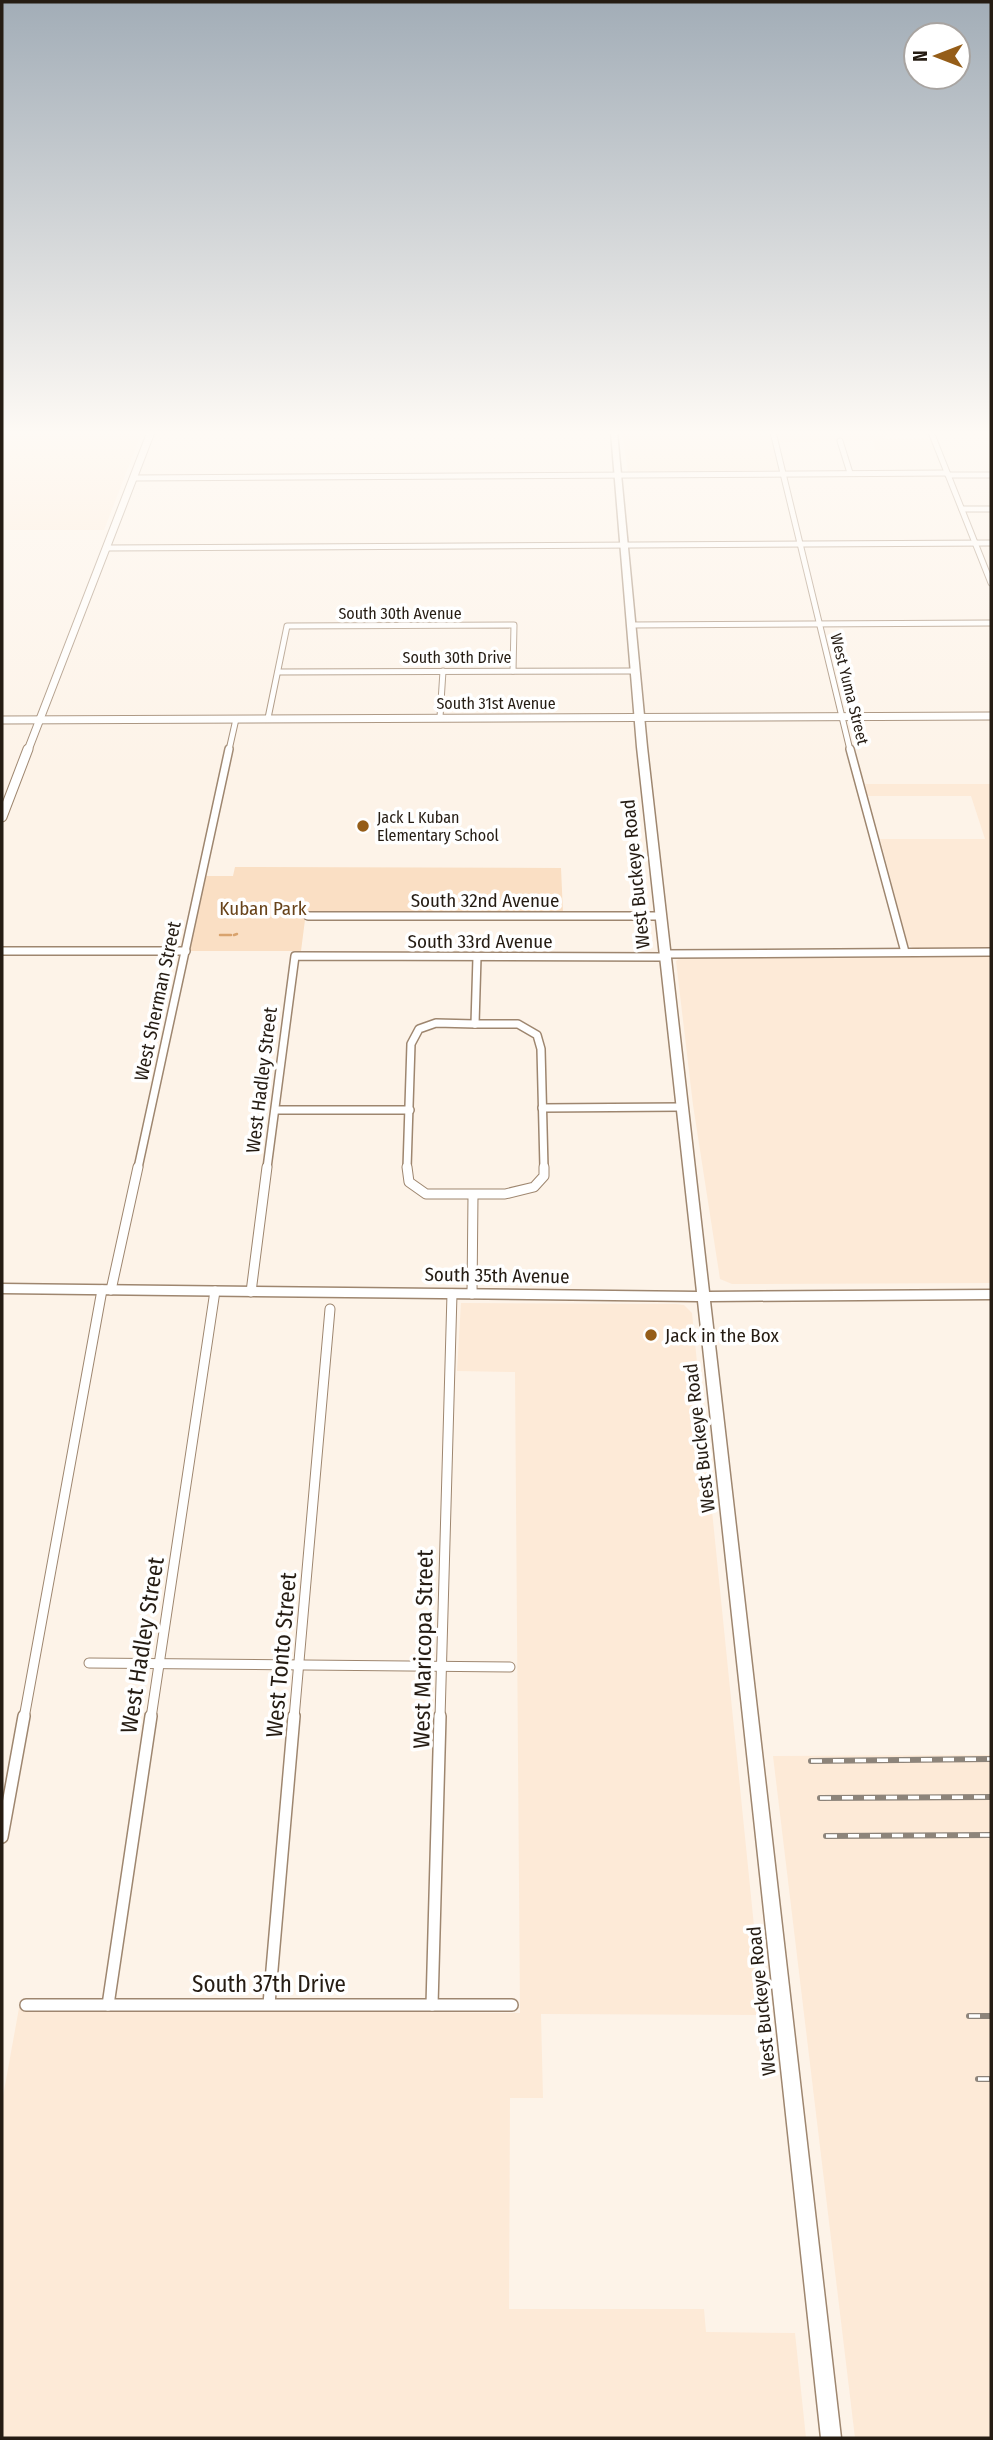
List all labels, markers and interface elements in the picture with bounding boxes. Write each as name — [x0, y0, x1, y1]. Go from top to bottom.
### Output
north arrow — [902, 21, 972, 91]
text: N — [909, 50, 932, 62]
street label: South 30th Avenue — [338, 604, 462, 623]
street label: West Yuma Street — [826, 631, 873, 748]
street label: South 30th Drive — [403, 648, 512, 667]
street label: South 31st Avenue — [436, 694, 556, 713]
street label: West Buckeye Road — [616, 798, 655, 950]
place label: Jack L Kuban Elementary School — [377, 808, 499, 845]
marker: Jack L Kuban Elementary School — [355, 818, 371, 834]
street label: South 32nd Avenue — [411, 889, 559, 912]
park label: Kuban Park — [219, 897, 307, 920]
street label: West Sherman Street — [129, 918, 186, 1083]
street label: South 33rd Avenue — [407, 930, 553, 953]
street label: West Hadley Street — [241, 1005, 282, 1154]
street label: South 35th Avenue — [424, 1263, 570, 1288]
place label: Jack in the Box — [665, 1324, 780, 1347]
marker: Jack in the Box — [643, 1327, 659, 1343]
street label: West Buckeye Road — [679, 1362, 720, 1514]
street label: West Maricopa Street — [407, 1549, 439, 1749]
street label: West Hadley Street — [114, 1554, 170, 1735]
street label: West Tonto Street — [260, 1571, 302, 1739]
street label: West Buckeye Road — [742, 1925, 781, 2077]
street label: South 37th Drive — [192, 1970, 346, 1998]

